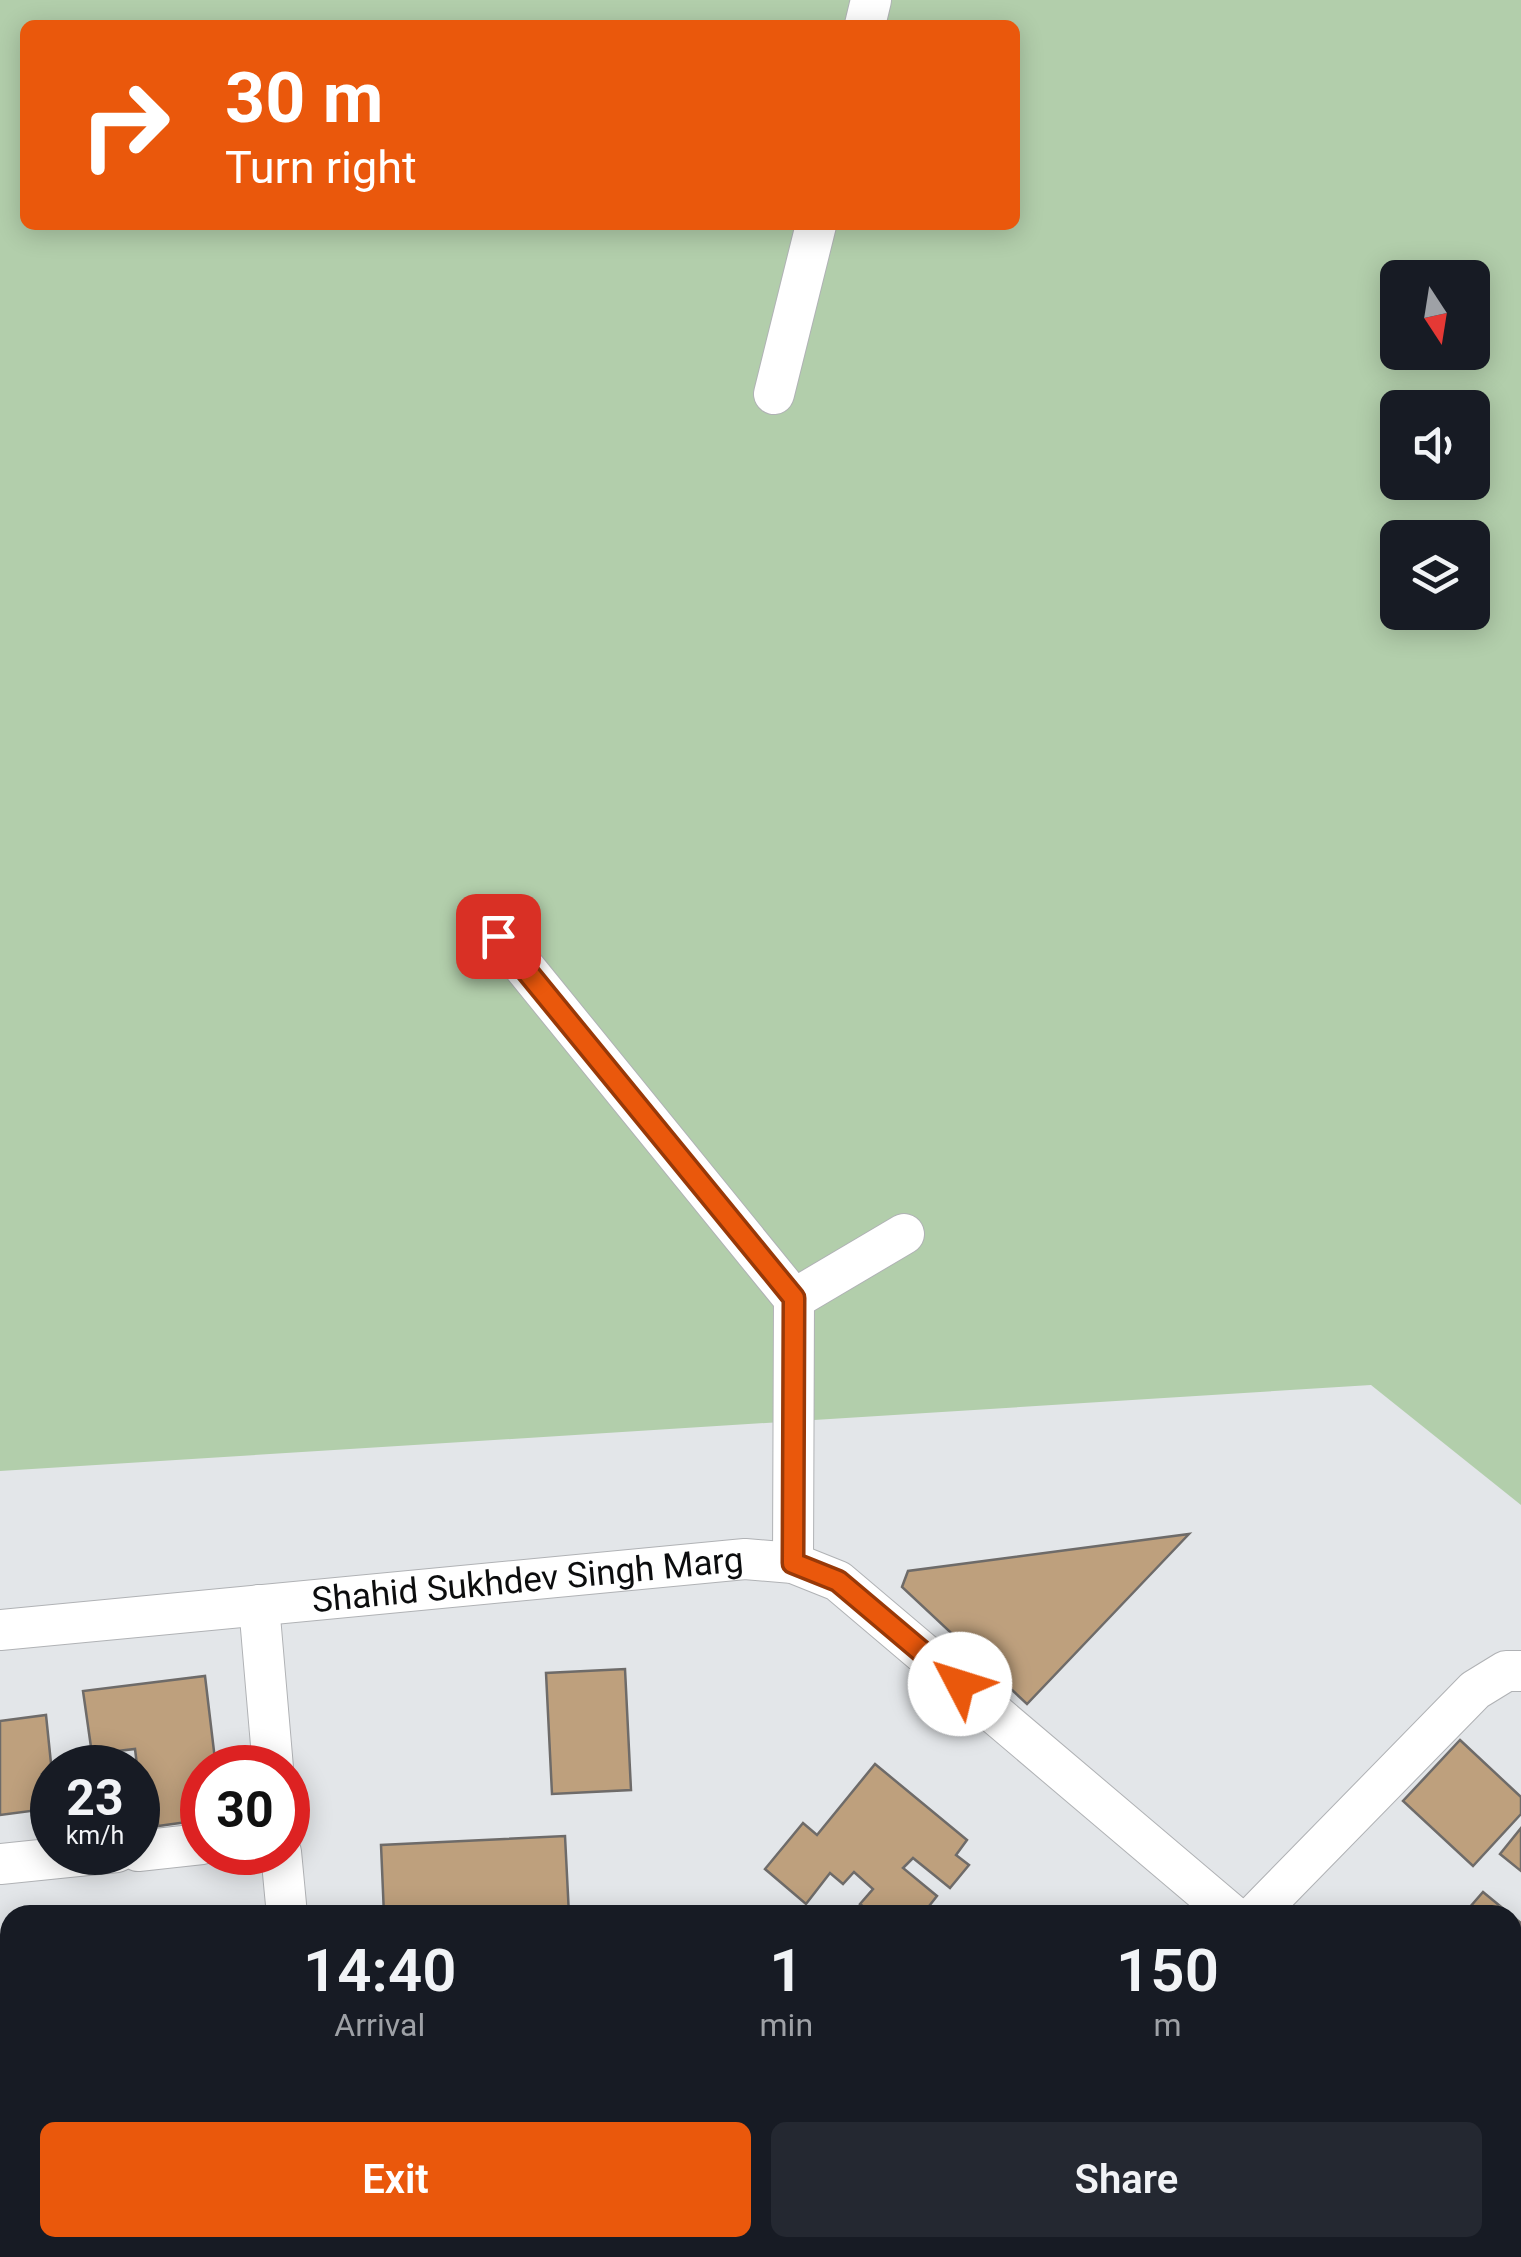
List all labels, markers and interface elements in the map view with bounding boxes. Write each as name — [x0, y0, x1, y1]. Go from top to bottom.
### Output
text: 30 m — [225, 57, 383, 139]
icon: right — [60, 60, 190, 190]
text: Turn right — [225, 141, 417, 194]
north arrow — [1380, 260, 1490, 370]
map controls — [1380, 260, 1490, 630]
button: sound — [1380, 390, 1490, 500]
button: layers — [1380, 520, 1490, 630]
pin — [456, 894, 541, 979]
icon: arrive — [471, 909, 526, 964]
street label: Shahid Sukhdev Singh Marg — [310, 1539, 745, 1621]
position arrow — [908, 1632, 1012, 1736]
speed limit sign: 30 — [180, 1745, 310, 1875]
text: 23 — [66, 1769, 124, 1827]
text: km/h — [66, 1821, 124, 1850]
text: 14:40 — [303, 1935, 457, 2006]
text: 1 — [769, 1935, 803, 2006]
text: 150 — [1116, 1935, 1219, 2006]
text: Arrival — [334, 2006, 425, 2044]
text: min — [760, 2006, 813, 2044]
text: m — [1153, 2006, 1182, 2044]
button: Exit — [40, 2122, 751, 2237]
button: Share — [771, 2122, 1482, 2237]

